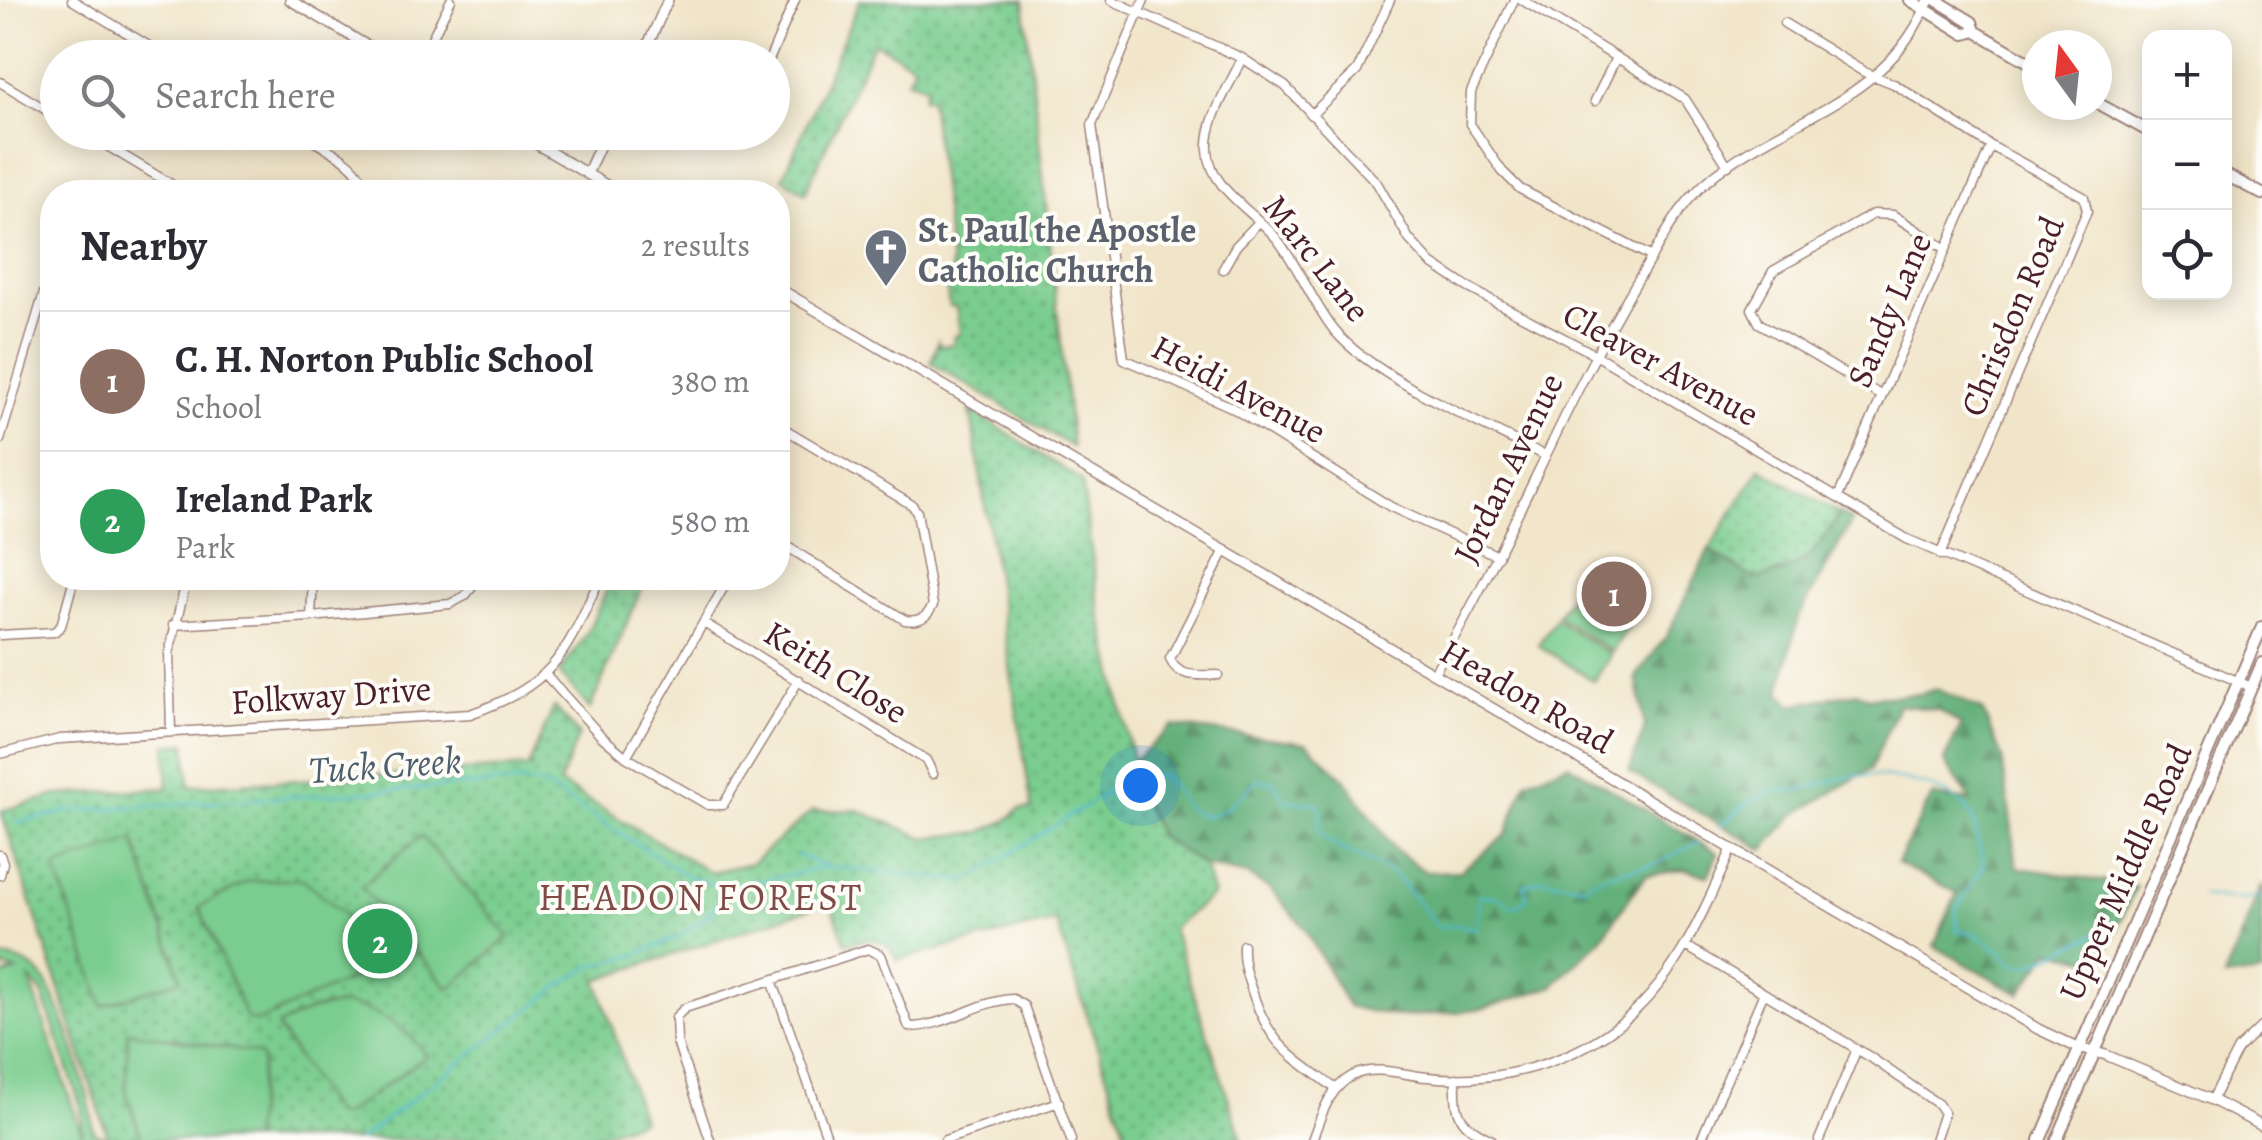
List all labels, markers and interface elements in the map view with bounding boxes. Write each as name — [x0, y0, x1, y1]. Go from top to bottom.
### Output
north arrow — [2022, 30, 2112, 120]
map controls — [2142, 30, 2232, 300]
button: + — [2142, 30, 2232, 120]
search box — [40, 40, 790, 150]
icon: search — [75, 68, 130, 123]
text: Search here — [155, 69, 336, 121]
button: − — [2142, 120, 2232, 210]
street label: Marc Lane — [1252, 184, 1382, 332]
place label: St. Paul the Apostle Catholic Church — [918, 206, 1196, 294]
street label: Chrisdon Road — [1948, 208, 2076, 423]
button: locate — [2142, 210, 2232, 300]
text: Nearby — [80, 217, 207, 274]
text: 2 results — [641, 223, 750, 267]
street label: Sandy Lane — [1835, 225, 1943, 395]
church icon: St. Paul the Apostle Catholic Church — [863, 227, 909, 288]
street label: Cleaver Avenue — [1554, 290, 1768, 438]
street label: Heidi Avenue — [1143, 323, 1335, 455]
text: C. H. Norton Public School — [175, 333, 593, 385]
text: 1 — [107, 359, 118, 403]
text: 380 m — [671, 359, 750, 403]
street label: Jordan Avenue — [1441, 365, 1575, 571]
text: School — [175, 385, 262, 429]
text: Ireland Park — [175, 473, 372, 525]
text: 2 — [105, 499, 120, 543]
text: 580 m — [671, 499, 750, 543]
text: Park — [175, 525, 235, 569]
pin: 1 — [1582, 556, 1646, 632]
street label: Keith Close — [755, 609, 917, 735]
street label: Headon Road — [1431, 627, 1623, 765]
street label: Folkway Drive — [229, 664, 433, 726]
water label: Tuck Creek — [307, 734, 463, 796]
street label: Upper Middle Road — [2047, 736, 2203, 1008]
your location — [1115, 760, 1166, 811]
district label: HEADON FOREST — [538, 871, 864, 923]
pin: 2 — [348, 904, 412, 978]

